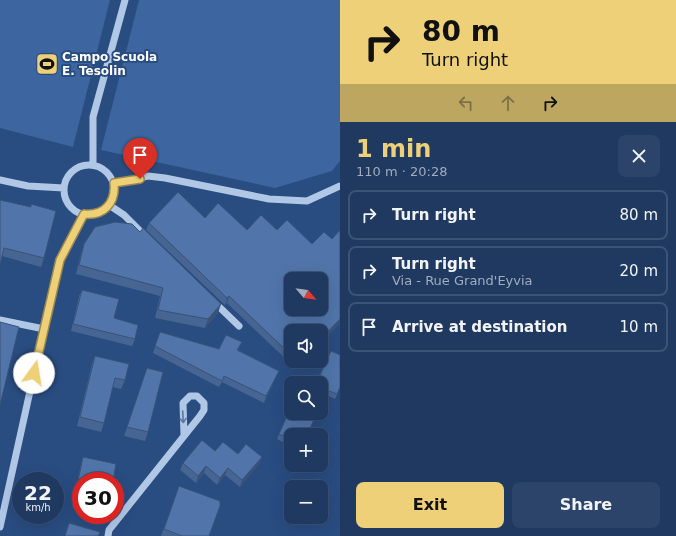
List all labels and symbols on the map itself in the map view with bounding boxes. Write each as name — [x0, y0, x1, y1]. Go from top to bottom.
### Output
place label: Campo Scuola E. Tesolin — [62, 50, 157, 78]
sports icon: Campo Scuola E. Tesolin — [34, 51, 60, 77]
pin — [123, 138, 157, 179]
north arrow — [284, 272, 328, 316]
position arrow — [13, 352, 55, 394]
one-way arrow — [179, 410, 187, 423]
speed limit sign: 30 — [72, 472, 124, 524]

